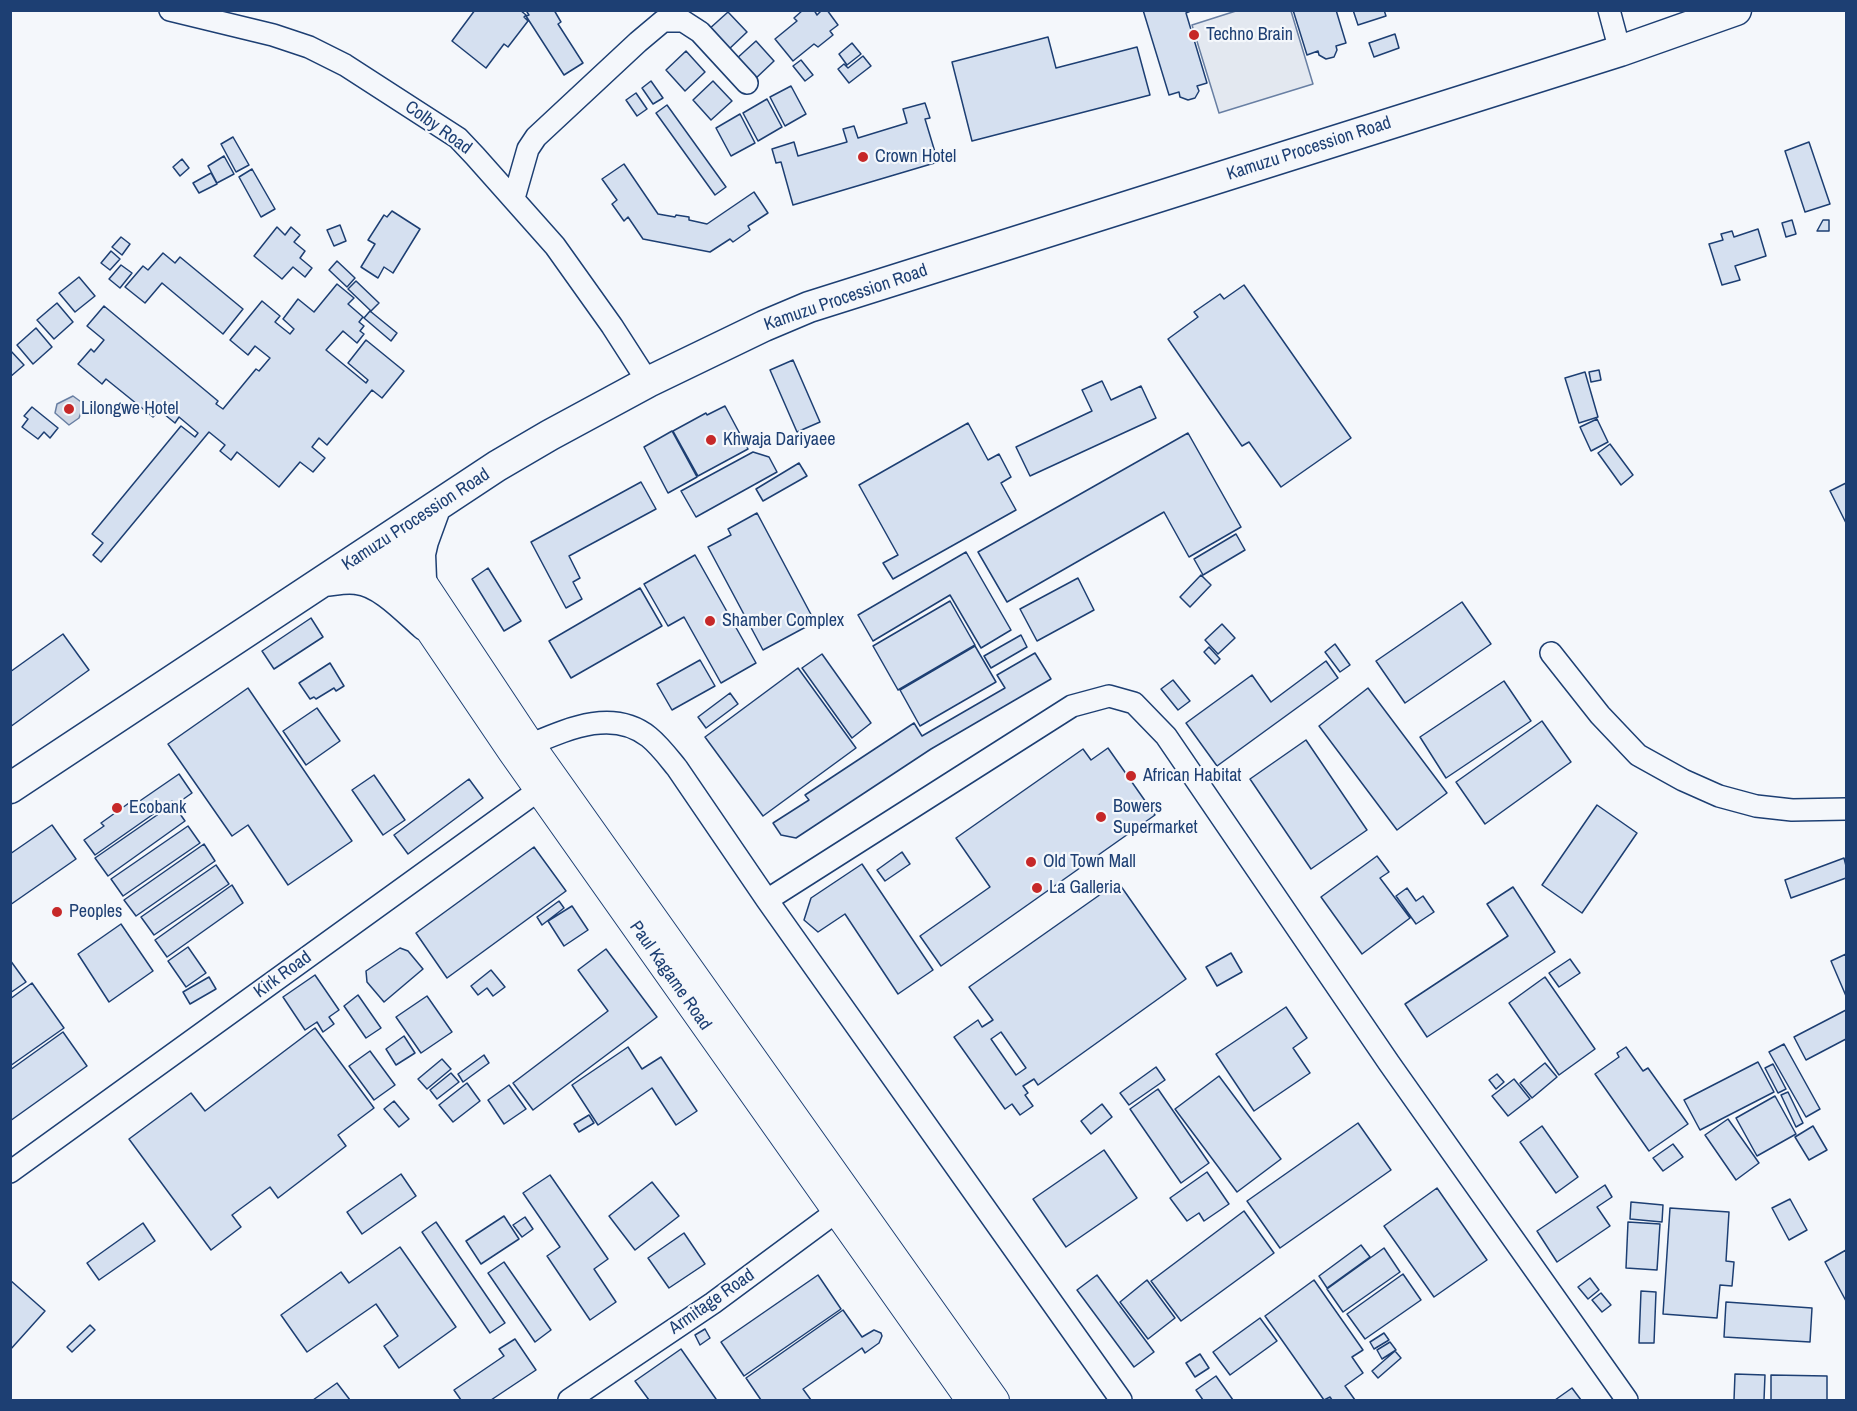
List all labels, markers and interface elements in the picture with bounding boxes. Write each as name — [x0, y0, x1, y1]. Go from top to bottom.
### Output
place label: Techno Brain — [1206, 24, 1293, 46]
marker: Techno Brain — [1187, 28, 1201, 42]
street label: Colby Road — [400, 97, 476, 159]
street label: Kamuzu Procession Road — [1224, 112, 1394, 186]
place label: Crown Hotel — [875, 146, 956, 168]
marker: Crown Hotel — [856, 150, 870, 164]
street label: Kamuzu Procession Road — [761, 260, 931, 336]
place label: Lilongwe Hotel — [81, 398, 179, 420]
marker: Lilongwe Hotel — [62, 402, 76, 416]
place label: Khwaja Dariyaee — [723, 429, 835, 451]
marker: Khwaja Dariyaee — [704, 433, 718, 447]
street label: Kamuzu Procession Road — [338, 464, 494, 576]
place label: Shamber Complex — [722, 610, 844, 632]
marker: Shamber Complex — [703, 614, 717, 628]
place label: African Habitat — [1143, 765, 1241, 787]
marker: African Habitat — [1124, 769, 1138, 783]
place label: Bowers Supermarket — [1113, 796, 1197, 838]
place label: Ecobank — [129, 797, 186, 819]
marker: Ecobank — [110, 801, 124, 815]
marker: Bowers Supermarket — [1094, 810, 1108, 824]
place label: Old Town Mall — [1043, 851, 1136, 873]
marker: Old Town Mall — [1024, 855, 1038, 869]
place label: La Galleria — [1049, 877, 1121, 899]
marker: La Galleria — [1030, 881, 1044, 895]
place label: Peoples — [69, 901, 122, 923]
marker: Peoples — [50, 905, 64, 919]
street label: Paul Kagame Road — [624, 917, 716, 1035]
street label: Kirk Road — [250, 947, 316, 1003]
street label: Armitage Road — [665, 1265, 759, 1339]

